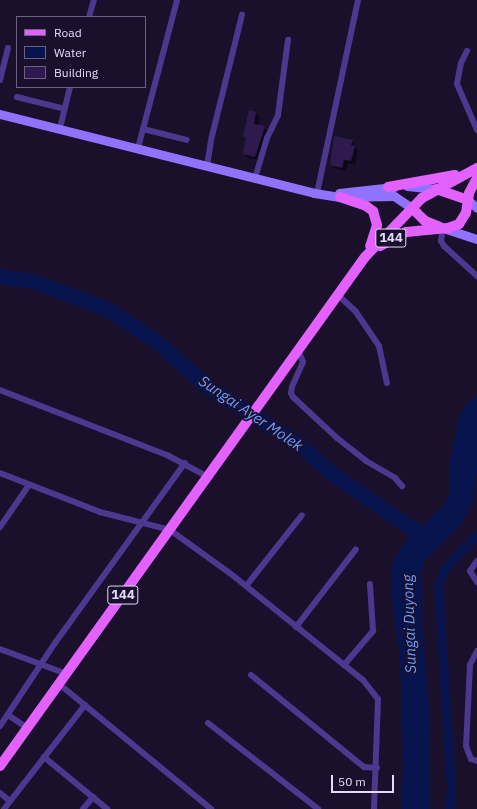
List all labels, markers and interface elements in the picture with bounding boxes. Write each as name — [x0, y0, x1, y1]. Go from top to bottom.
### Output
legend — [16, 16, 146, 88]
text: Road — [54, 25, 82, 40]
text: Water — [54, 45, 86, 60]
text: Building — [54, 65, 98, 80]
road number: 144 — [375, 227, 407, 249]
water label: Sungai Ayer Molek — [195, 371, 307, 455]
water label: Sungai Duyong — [398, 574, 420, 674]
road number: 144 — [107, 584, 139, 606]
scale bar — [333, 767, 396, 793]
text: 50 m — [338, 774, 366, 789]

